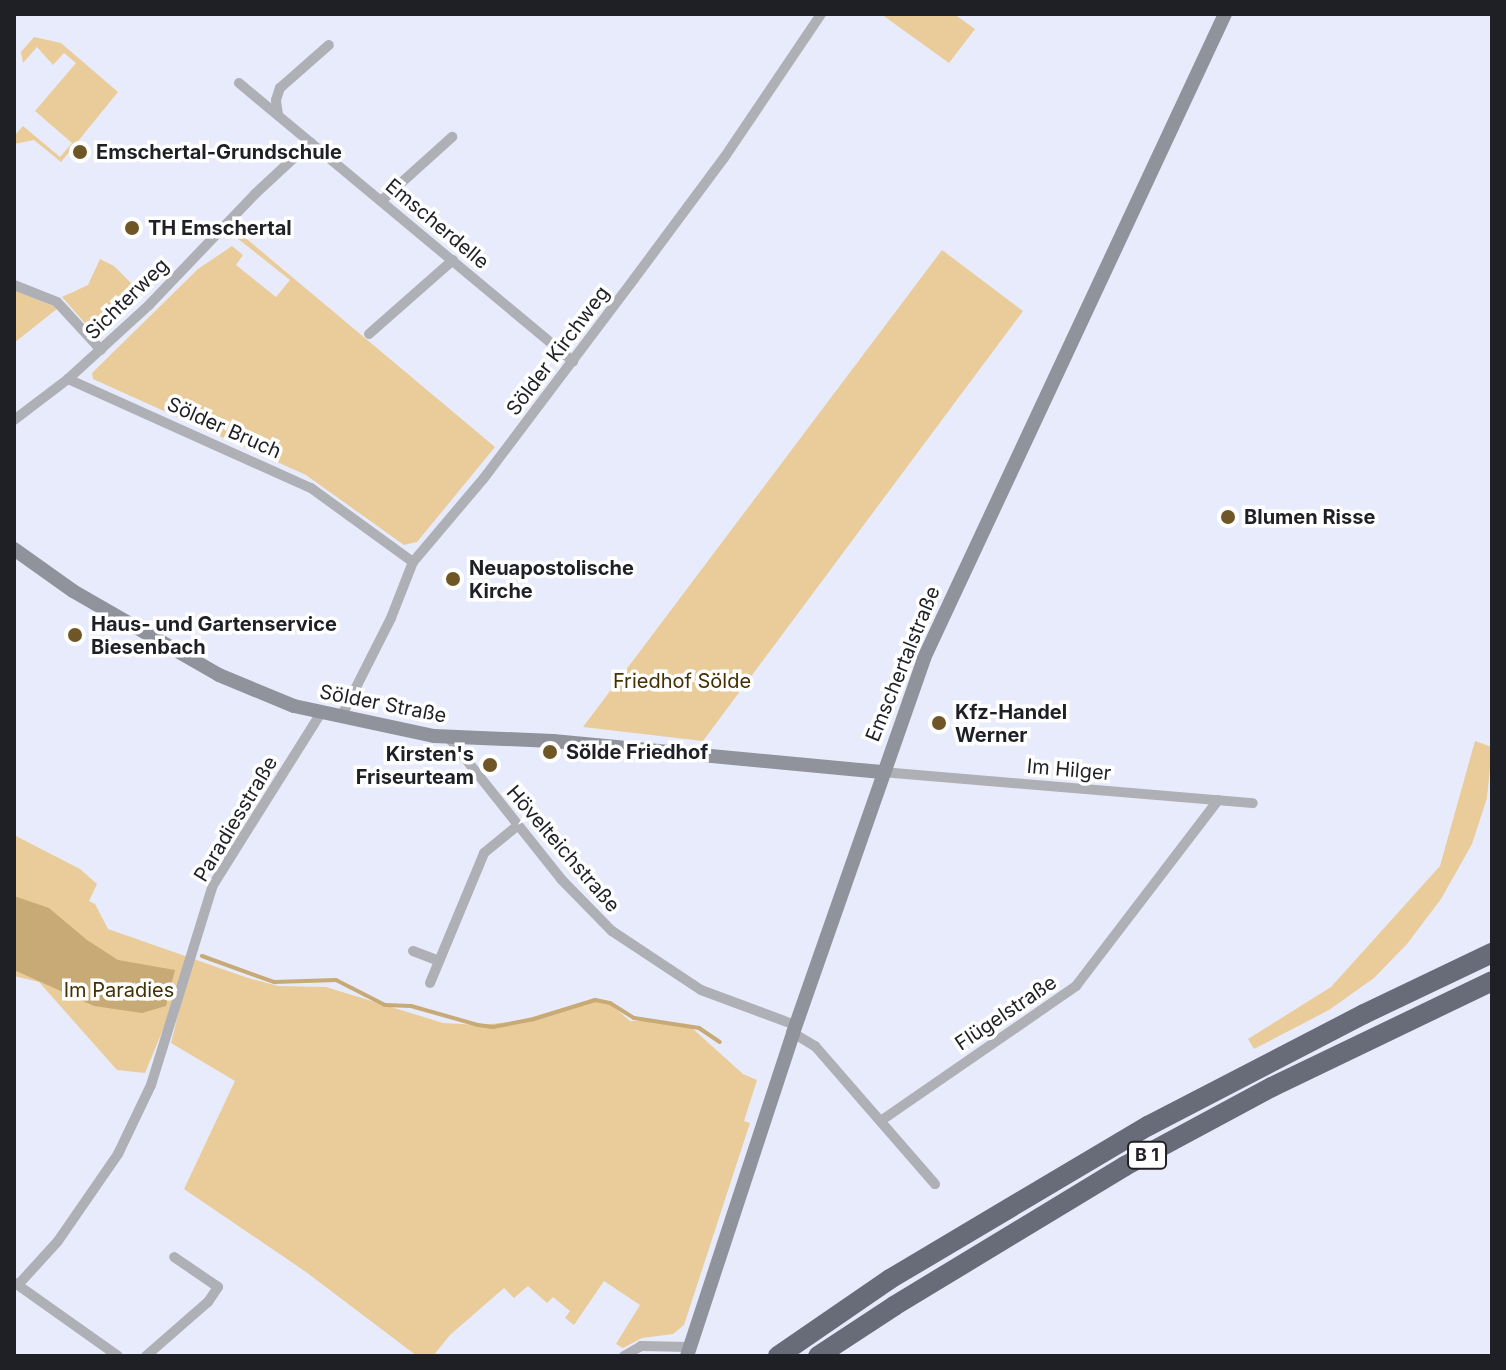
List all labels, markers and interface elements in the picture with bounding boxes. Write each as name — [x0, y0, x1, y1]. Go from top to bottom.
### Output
place label: Emschertal-Grundschule — [96, 140, 342, 164]
marker: Emschertal-Grundschule — [71, 143, 89, 161]
street label: Emscherdelle — [380, 174, 494, 274]
place label: TH Emschertal — [148, 216, 292, 240]
marker: TH Emschertal — [123, 219, 141, 237]
street label: Sichterweg — [80, 253, 174, 345]
street label: Sölder Kirchweg — [502, 282, 614, 420]
street label: Sölder Bruch — [163, 392, 285, 464]
place label: Blumen Risse — [1244, 505, 1375, 529]
marker: Blumen Risse — [1219, 508, 1237, 526]
place label: Neuapostolische Kirche — [469, 556, 634, 603]
marker: Neuapostolische Kirche — [444, 570, 462, 588]
street label: Emschertalstraße — [861, 583, 945, 745]
place label: Haus- und Gartenservice Biesenbach — [91, 612, 337, 659]
marker: Haus- und Gartenservice Biesenbach — [66, 626, 84, 644]
park label: Friedhof Sölde — [613, 669, 751, 693]
street label: Sölder Straße — [317, 680, 449, 728]
place label: Kfz-Handel Werner — [955, 700, 1067, 747]
marker: Kfz-Handel Werner — [930, 714, 948, 732]
place label: Sölde Friedhof — [566, 740, 708, 764]
place label: Kirsten's Friseurteam — [356, 742, 474, 789]
marker: Sölde Friedhof — [541, 743, 559, 761]
street label: Paradiesstraße — [189, 752, 283, 886]
street label: Im Hilger — [1026, 754, 1112, 786]
marker: Kirsten's Friseurteam — [481, 756, 499, 774]
street label: Hövelteichstraße — [501, 781, 625, 917]
street label: Flügelstraße — [951, 970, 1061, 1056]
park label: Im Paradies — [64, 978, 174, 1002]
road number: B 1 — [1127, 1141, 1167, 1169]

